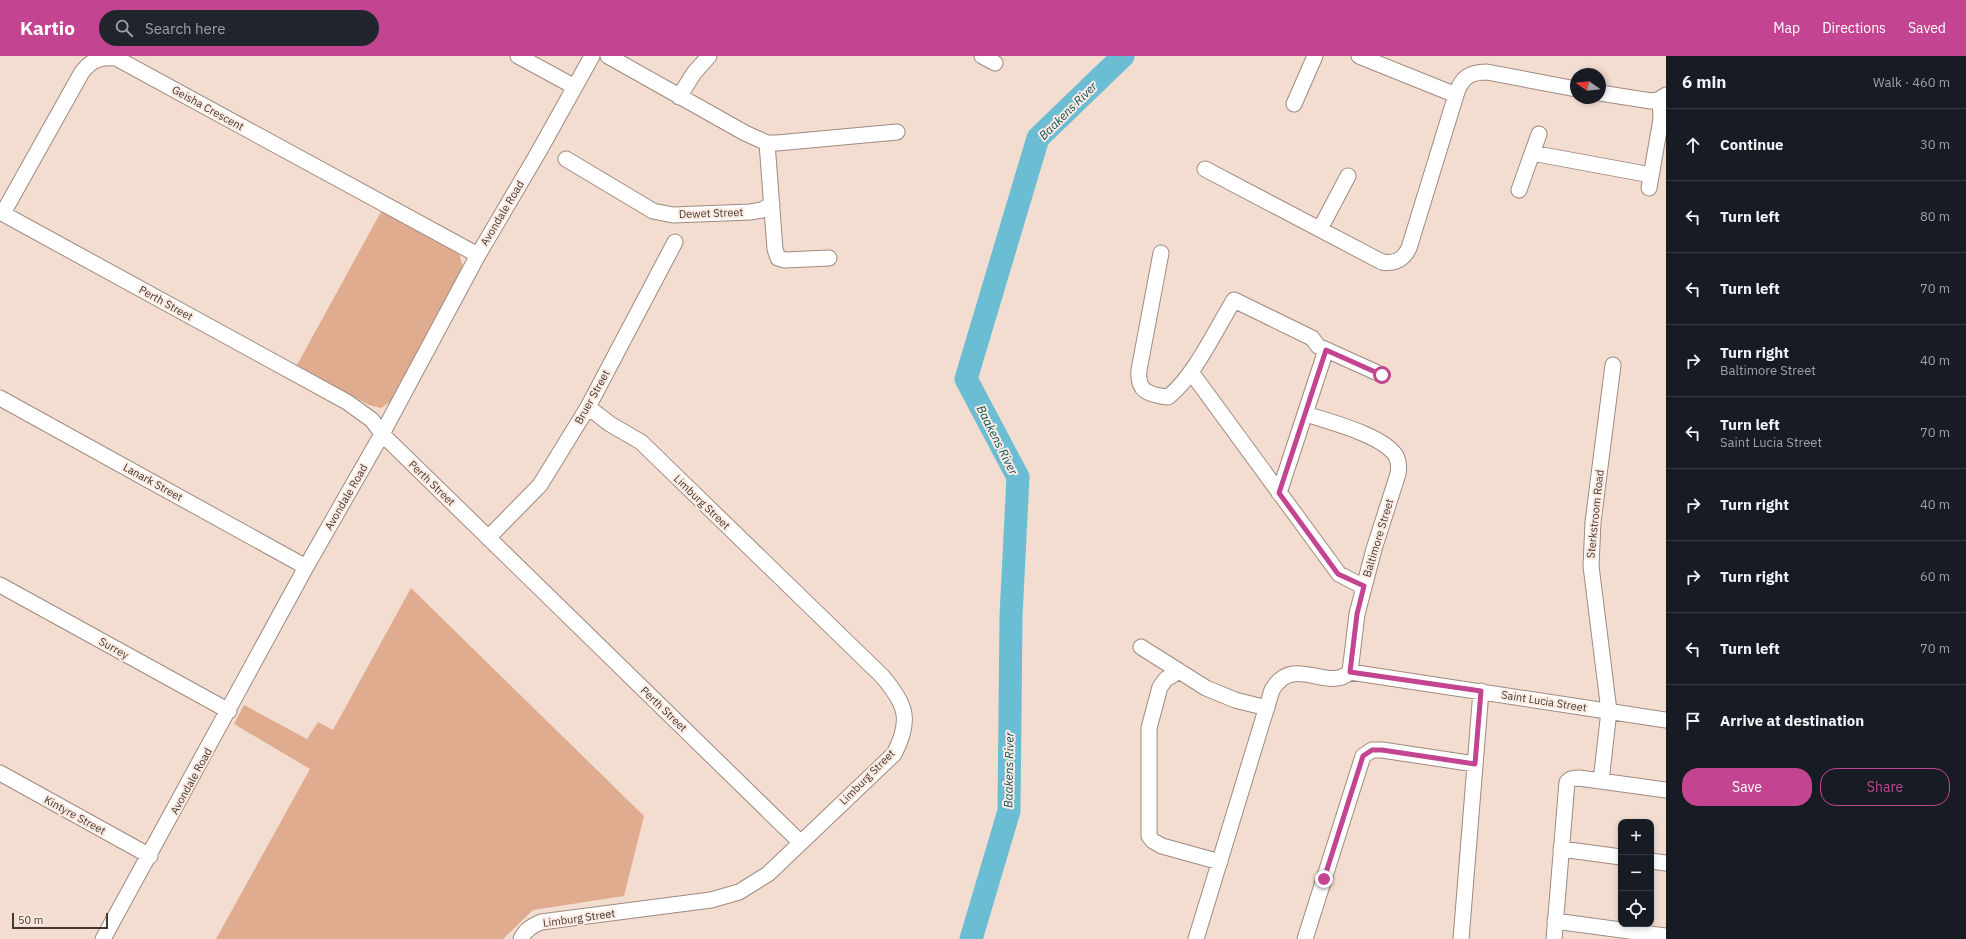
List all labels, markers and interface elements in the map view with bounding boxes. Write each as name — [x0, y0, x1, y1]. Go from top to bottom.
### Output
search box — [99, 10, 379, 46]
text: Kartio — [20, 16, 75, 40]
icon: search — [113, 17, 135, 39]
text: Search here — [145, 19, 225, 38]
text: Map — [1773, 19, 1800, 37]
text: Directions — [1822, 19, 1886, 37]
text: Saved — [1908, 19, 1946, 37]
north arrow — [1570, 68, 1606, 104]
text: 6 min — [1682, 71, 1726, 93]
text: Walk · 460 m — [1873, 74, 1950, 91]
water label: Baakens River — [1036, 78, 1100, 143]
street label: Geisha Crescent — [169, 82, 247, 134]
icon: ahead — [1682, 134, 1704, 156]
text: Continue — [1720, 135, 1784, 154]
text: 30 m — [1920, 136, 1950, 153]
street label: Avondale Road — [477, 178, 527, 248]
street label: Dewet Street — [679, 205, 744, 221]
icon: left — [1682, 206, 1704, 228]
text: Turn left — [1720, 207, 1780, 226]
text: 80 m — [1920, 208, 1950, 225]
icon: left — [1682, 278, 1704, 300]
text: Turn left — [1720, 279, 1780, 298]
text: 70 m — [1920, 280, 1950, 297]
street label: Perth Street — [137, 282, 196, 324]
text: Turn right — [1720, 343, 1789, 362]
icon: right — [1682, 350, 1704, 372]
text: 40 m — [1920, 352, 1950, 369]
text: Baltimore Street — [1720, 362, 1816, 379]
route start — [1373, 366, 1391, 384]
street label: Bruer Street — [571, 367, 613, 427]
water label: Baakens River — [974, 403, 1022, 477]
text: Turn left — [1720, 415, 1780, 434]
icon: left — [1682, 422, 1704, 444]
text: 70 m — [1920, 424, 1950, 441]
text: Saint Lucia Street — [1720, 434, 1822, 451]
street label: Perth Street — [406, 457, 458, 509]
street label: Lanark Street — [121, 460, 185, 504]
street label: Avondale Road — [322, 462, 370, 532]
street label: Sterkstroom Road — [1583, 469, 1607, 559]
street label: Limburg Street — [671, 472, 733, 532]
icon: right — [1682, 494, 1704, 516]
text: Turn right — [1720, 495, 1789, 514]
text: 40 m — [1920, 496, 1950, 513]
street label: Baltimore Street — [1359, 497, 1397, 579]
icon: right — [1682, 566, 1704, 588]
text: Turn right — [1720, 567, 1789, 586]
text: 60 m — [1920, 568, 1950, 585]
street label: Surrey — [97, 634, 132, 662]
icon: left — [1682, 638, 1704, 660]
text: Turn left — [1720, 639, 1780, 658]
text: 70 m — [1920, 640, 1950, 657]
street label: Perth Street — [638, 683, 690, 735]
street label: Saint Lucia Street — [1500, 687, 1588, 715]
icon: arrive — [1682, 710, 1704, 732]
text: Arrive at destination — [1720, 711, 1864, 730]
water label: Baakens River — [1000, 731, 1017, 808]
street label: Avondale Road — [167, 745, 215, 817]
street label: Limburg Street — [836, 746, 898, 808]
button: Save — [1682, 768, 1812, 806]
button: Share — [1820, 768, 1950, 806]
street label: Kintyre Street — [42, 792, 108, 838]
map controls — [1618, 819, 1654, 927]
button: + — [1618, 819, 1654, 855]
button: − — [1618, 855, 1654, 891]
route end — [1315, 870, 1333, 888]
button: locate — [1618, 891, 1654, 927]
street label: Limburg Street — [542, 906, 616, 930]
scale bar — [12, 911, 108, 930]
text: 50 m — [18, 913, 43, 927]

